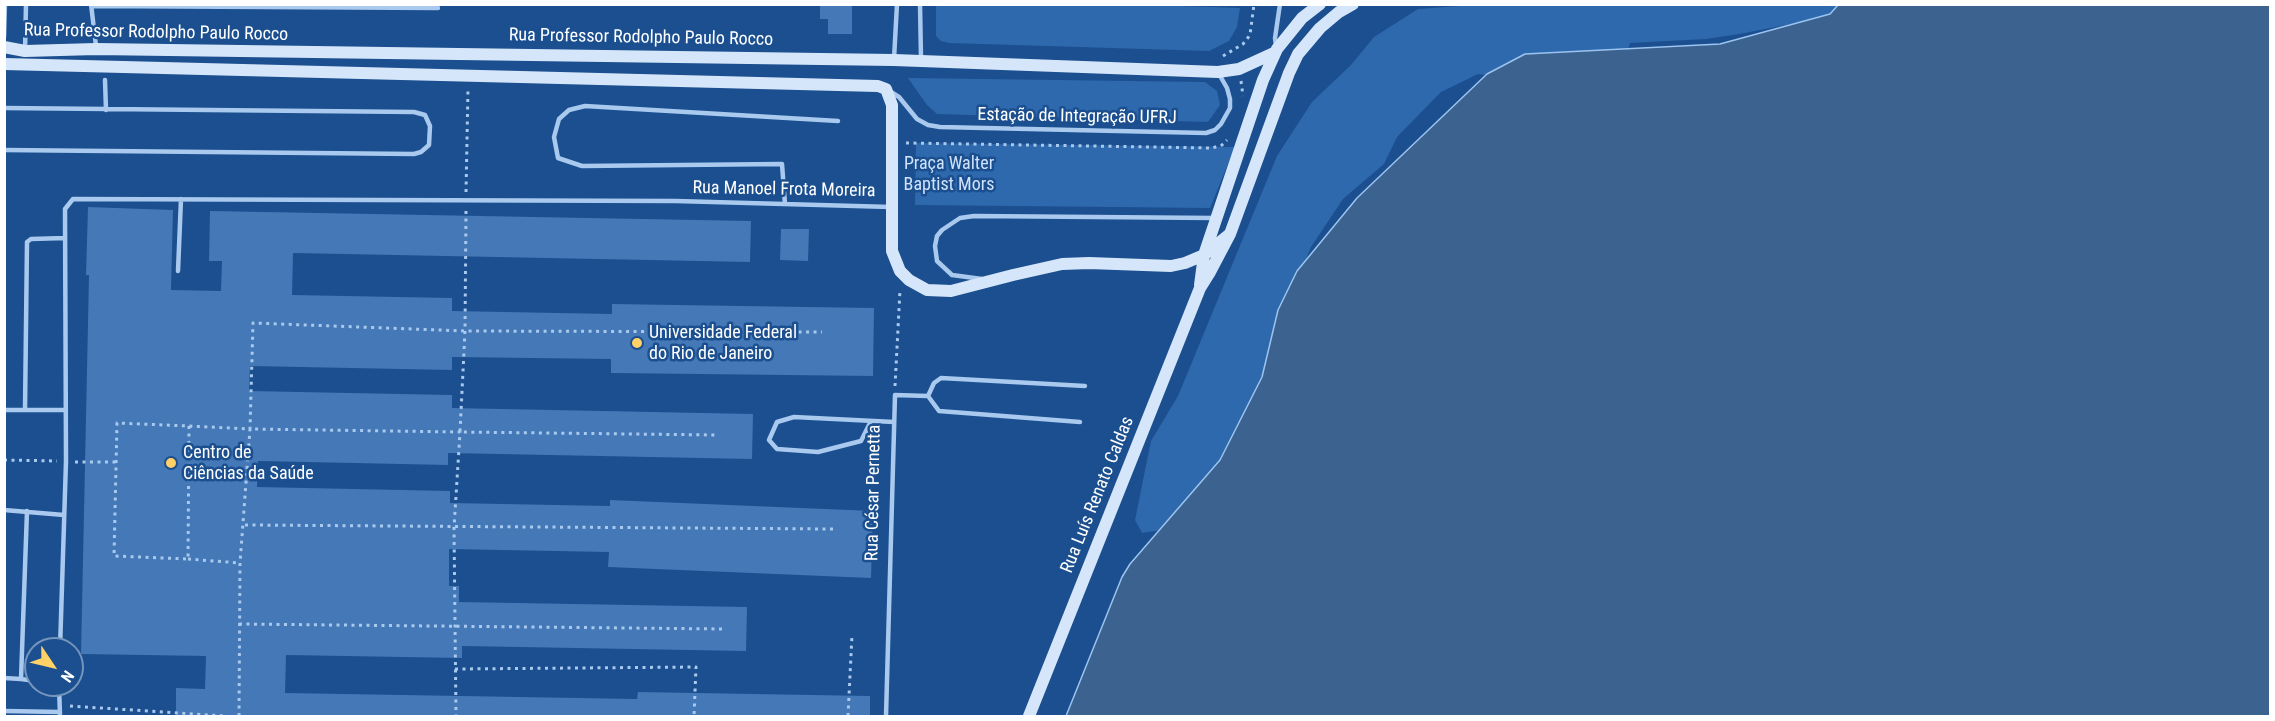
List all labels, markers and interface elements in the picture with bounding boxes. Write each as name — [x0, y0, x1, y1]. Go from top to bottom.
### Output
street label: Rua Professor Rodolpho Paulo Rocco — [24, 20, 288, 46]
street label: Rua Professor Rodolpho Paulo Rocco — [509, 25, 773, 51]
street label: Estação de Integração UFRJ — [977, 104, 1177, 130]
park label: Praça Walter Baptist Mors — [904, 153, 994, 195]
street label: Rua Manoel Frota Moreira — [692, 178, 876, 202]
place label: Universidade Federal do Rio de Janeiro — [649, 322, 797, 364]
marker: Universidade Federal do Rio de Janeiro — [630, 336, 644, 350]
street label: Rua Luís Renato Caldas — [1057, 414, 1139, 576]
street label: Rua César Pernetta — [862, 425, 886, 561]
place label: Centro de Ciências da Saúde — [183, 442, 314, 484]
marker: Centro de Ciências da Saúde — [164, 456, 178, 470]
north arrow — [24, 637, 84, 697]
text: N — [57, 667, 78, 686]

